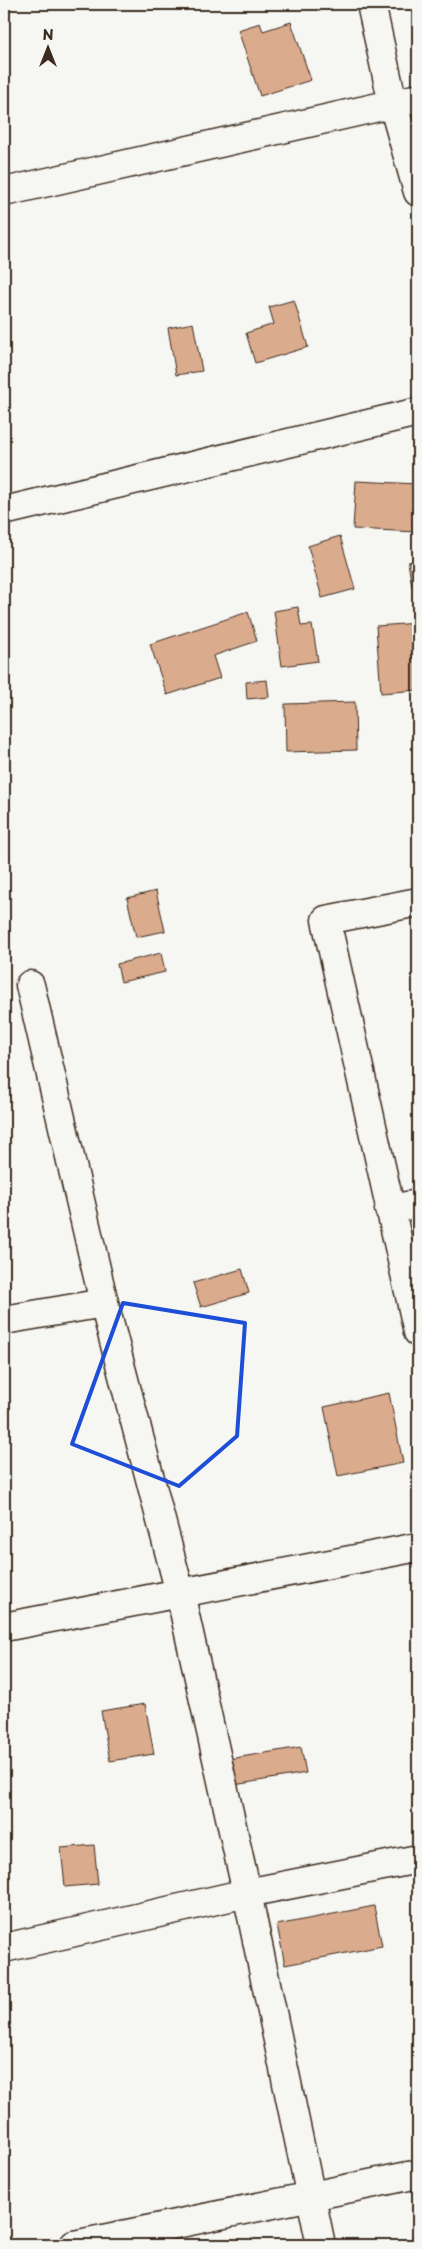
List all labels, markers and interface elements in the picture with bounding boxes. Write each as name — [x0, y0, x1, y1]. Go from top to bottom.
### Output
north arrow — [22, 22, 72, 72]
text: N — [42, 24, 54, 45]

